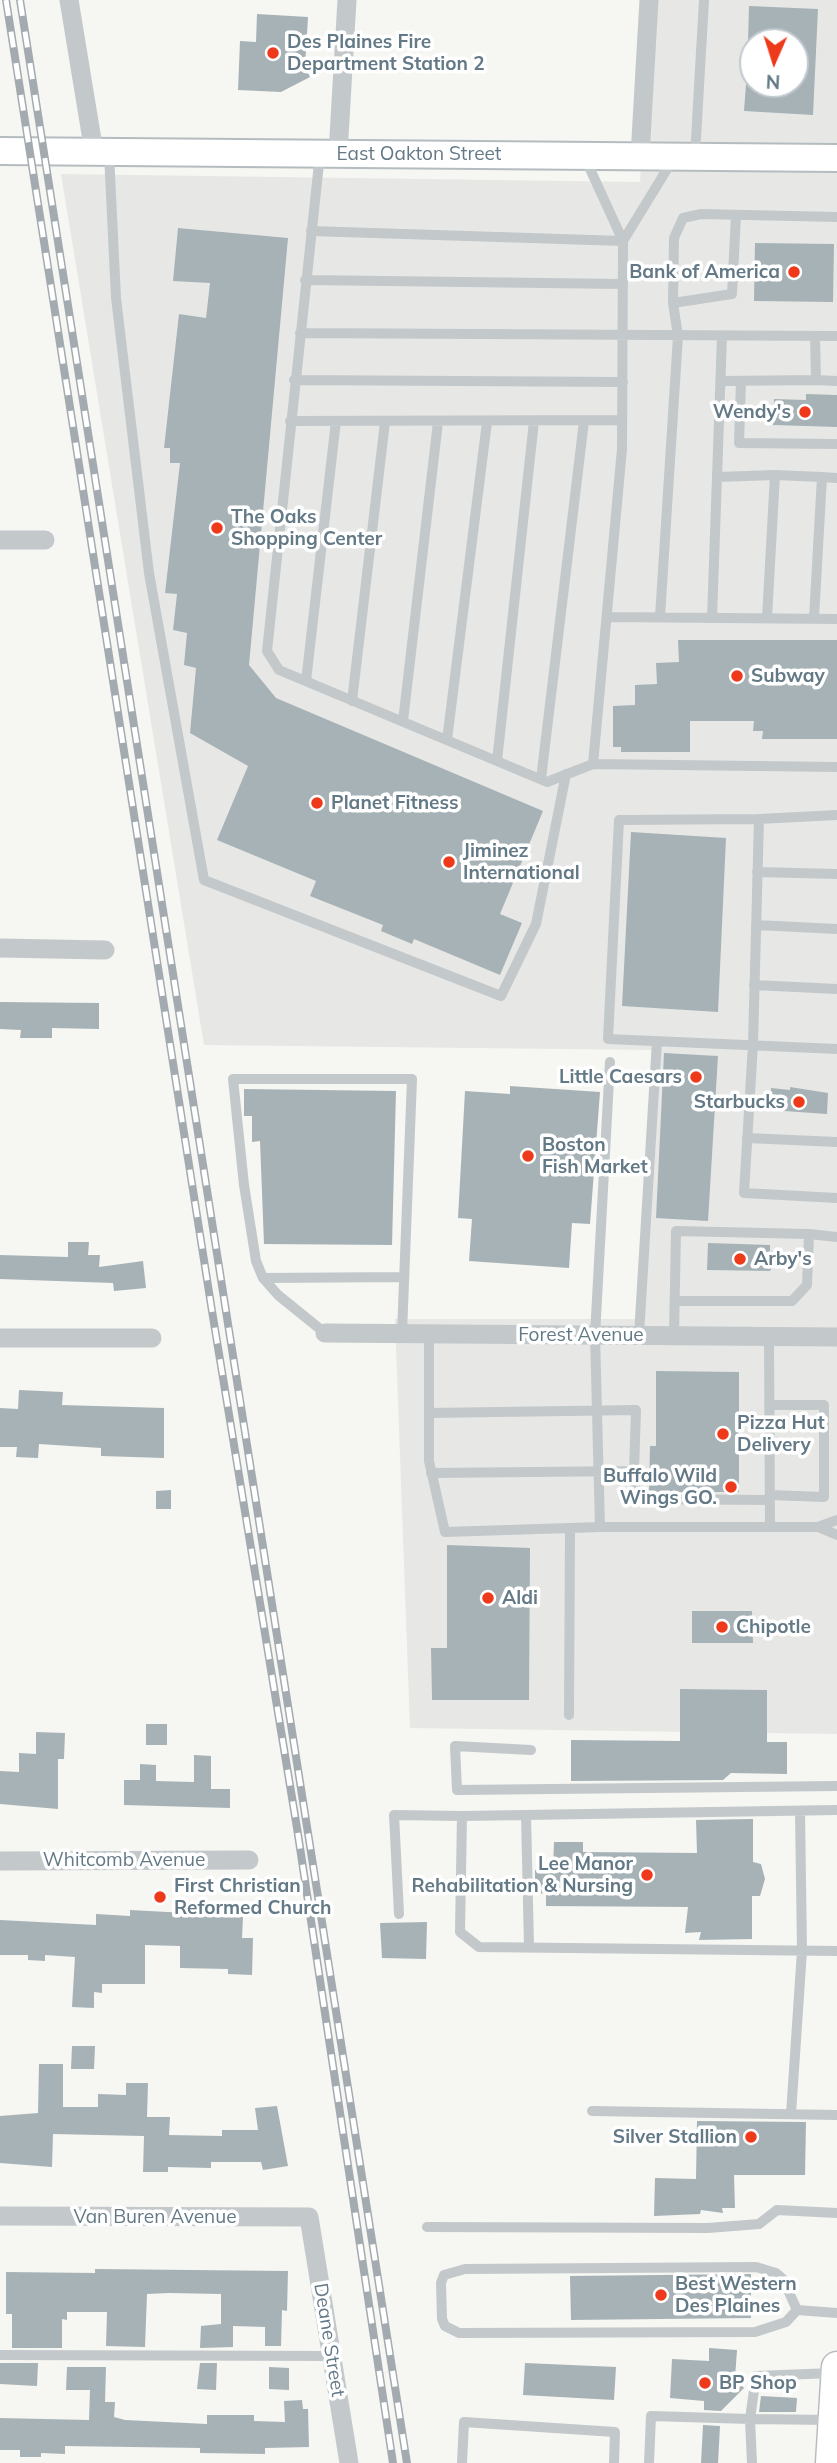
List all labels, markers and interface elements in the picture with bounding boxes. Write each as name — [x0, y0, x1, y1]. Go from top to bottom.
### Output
north arrow — [739, 28, 809, 98]
place label: Des Plaines Fire Department Station 2 — [287, 31, 485, 75]
marker: Des Plaines Fire Department Station 2 — [265, 45, 281, 61]
text: N — [765, 70, 781, 94]
street label: East Oakton Street — [336, 143, 502, 165]
place label: Bank of America — [629, 261, 780, 283]
marker: Bank of America — [786, 264, 802, 280]
place label: Wendy's — [713, 401, 791, 423]
marker: Wendy's — [797, 404, 813, 420]
place label: The Oaks Shopping Center — [231, 506, 382, 550]
marker: The Oaks Shopping Center — [209, 520, 225, 536]
place label: Subway — [751, 665, 825, 687]
marker: Subway — [729, 668, 745, 684]
place label: Planet Fitness — [331, 792, 459, 814]
marker: Planet Fitness — [309, 795, 325, 811]
place label: Jiminez International — [463, 840, 580, 884]
marker: Jiminez International — [441, 854, 457, 870]
place label: Little Caesars — [559, 1066, 682, 1088]
marker: Little Caesars — [688, 1069, 704, 1085]
place label: Starbucks — [694, 1091, 785, 1113]
marker: Starbucks — [791, 1094, 807, 1110]
place label: Boston Fish Market — [542, 1134, 648, 1178]
marker: Boston Fish Market — [520, 1148, 536, 1164]
place label: Arby's — [754, 1248, 812, 1270]
marker: Arby's — [732, 1251, 748, 1267]
street label: Forest Avenue — [518, 1324, 644, 1346]
place label: Pizza Hut Delivery — [737, 1412, 825, 1456]
marker: Pizza Hut Delivery — [715, 1426, 731, 1442]
place label: Buffalo Wild Wings GO. — [603, 1465, 717, 1509]
marker: Buffalo Wild Wings GO. — [723, 1479, 739, 1495]
place label: Aldi — [502, 1587, 538, 1609]
marker: Aldi — [480, 1590, 496, 1606]
place label: Chipotle — [736, 1616, 811, 1638]
marker: Chipotle — [714, 1619, 730, 1635]
street label: Whitcomb Avenue — [43, 1849, 205, 1871]
place label: Lee Manor Rehabilitation & Nursing — [411, 1853, 633, 1897]
marker: Lee Manor Rehabilitation & Nursing — [639, 1867, 655, 1883]
place label: First Christian Reformed Church — [174, 1875, 332, 1919]
marker: First Christian Reformed Church — [152, 1889, 168, 1905]
place label: Silver Stallion — [613, 2126, 737, 2148]
marker: Silver Stallion — [743, 2129, 759, 2145]
street label: Van Buren Avenue — [74, 2206, 236, 2228]
place label: Best Western Des Plaines — [675, 2273, 797, 2317]
street label: Deane Street — [309, 2281, 349, 2399]
marker: Best Western Des Plaines — [653, 2287, 669, 2303]
place label: BP Shop — [719, 2372, 797, 2394]
marker: BP Shop — [697, 2375, 713, 2391]

